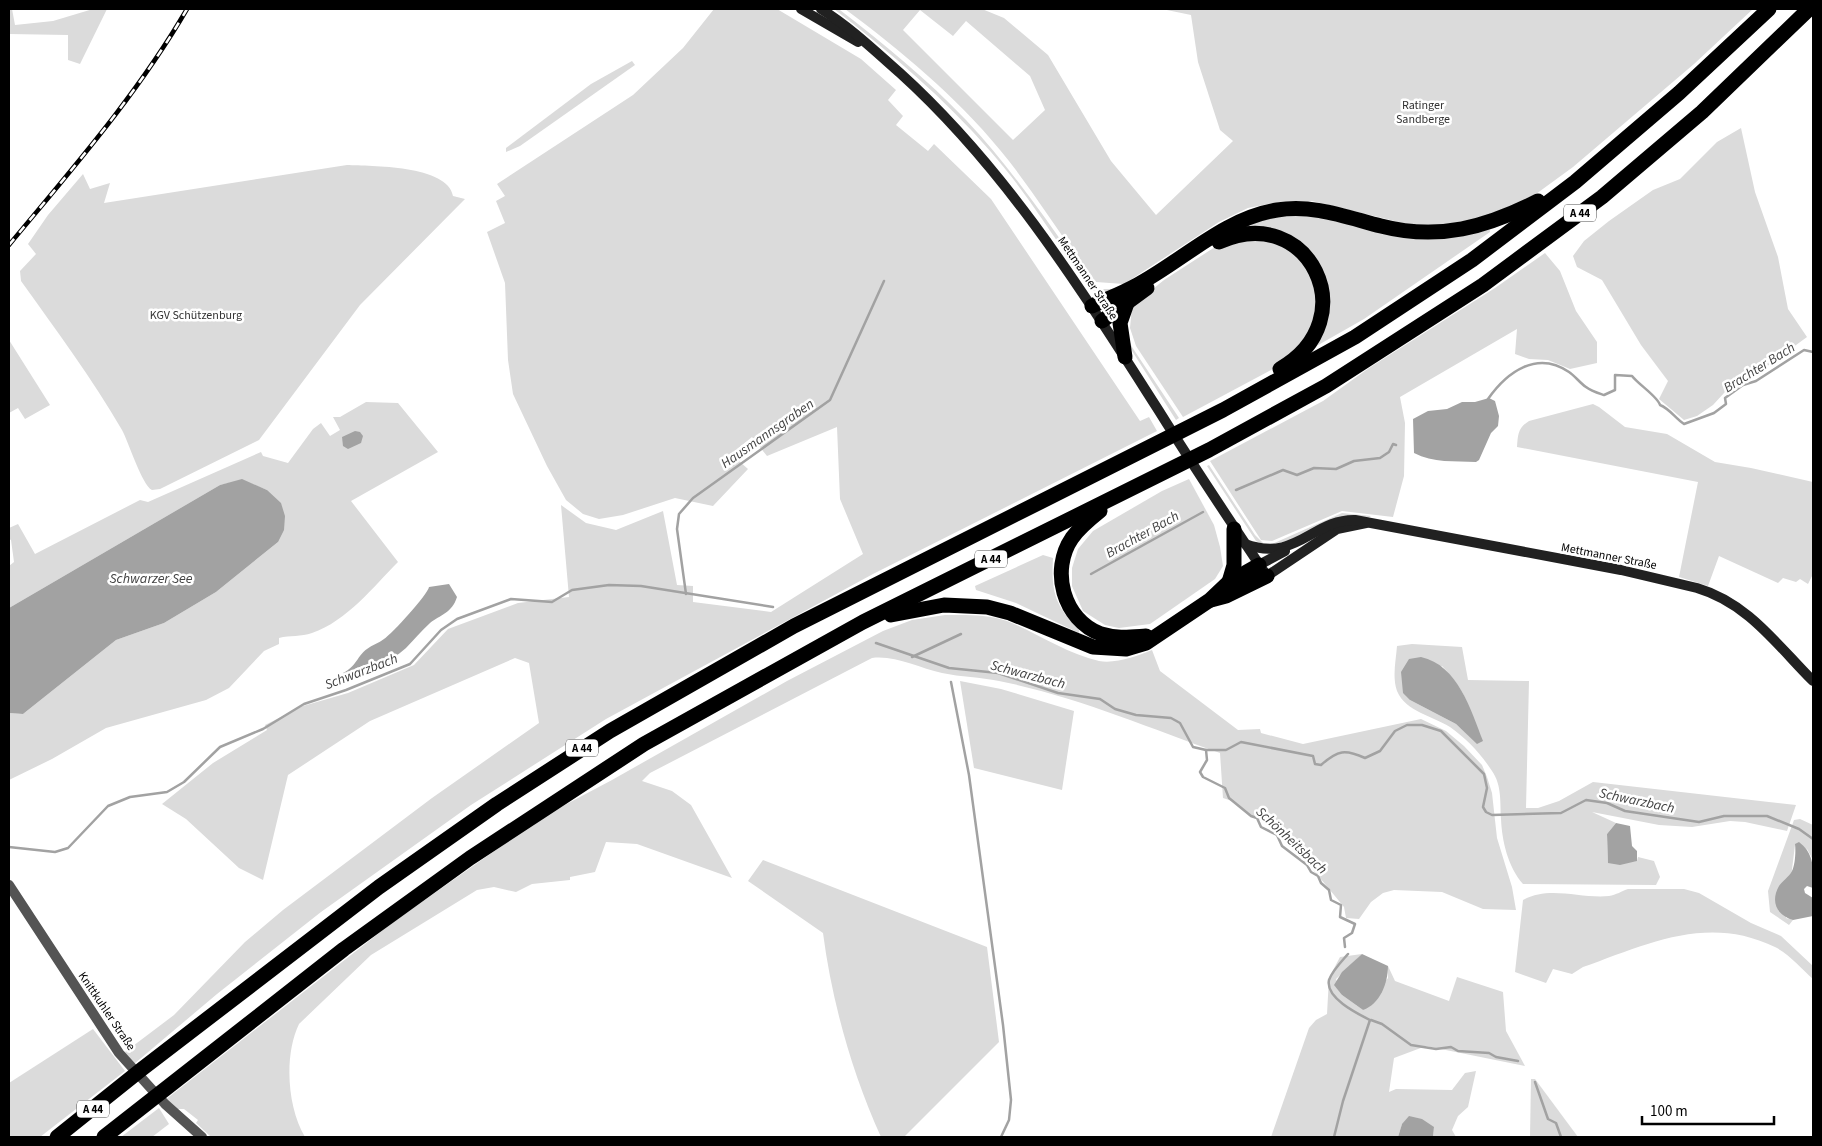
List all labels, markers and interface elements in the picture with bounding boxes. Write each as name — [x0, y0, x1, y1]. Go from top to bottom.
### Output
park label: Ratinger Sandberge — [1396, 97, 1450, 128]
road number: A 44 — [1564, 204, 1596, 222]
street label: Mettmanner Straße — [1053, 233, 1122, 323]
park label: KGV Schützenburg — [150, 307, 242, 324]
water label: Brachter Bach — [1720, 338, 1799, 398]
water label: Hausmannsgraben — [717, 394, 818, 473]
water label: Brachter Bach — [1102, 506, 1183, 563]
street label: Mettmanner Straße — [1560, 539, 1658, 574]
road number: A 44 — [975, 550, 1007, 568]
water label: Schwarzer See — [110, 569, 193, 589]
water label: Schwarzbach — [322, 649, 401, 695]
water label: Schwarzbach — [988, 655, 1067, 695]
road number: A 44 — [566, 740, 598, 756]
water label: Schwarzbach — [1597, 783, 1676, 819]
water label: Schönheitsbach — [1251, 802, 1331, 879]
street label: Knittkuhler Straße — [74, 969, 139, 1054]
scale bar — [1642, 1094, 1774, 1126]
road number: A 44 — [77, 1100, 109, 1118]
text: 100 m — [1650, 1101, 1688, 1122]

